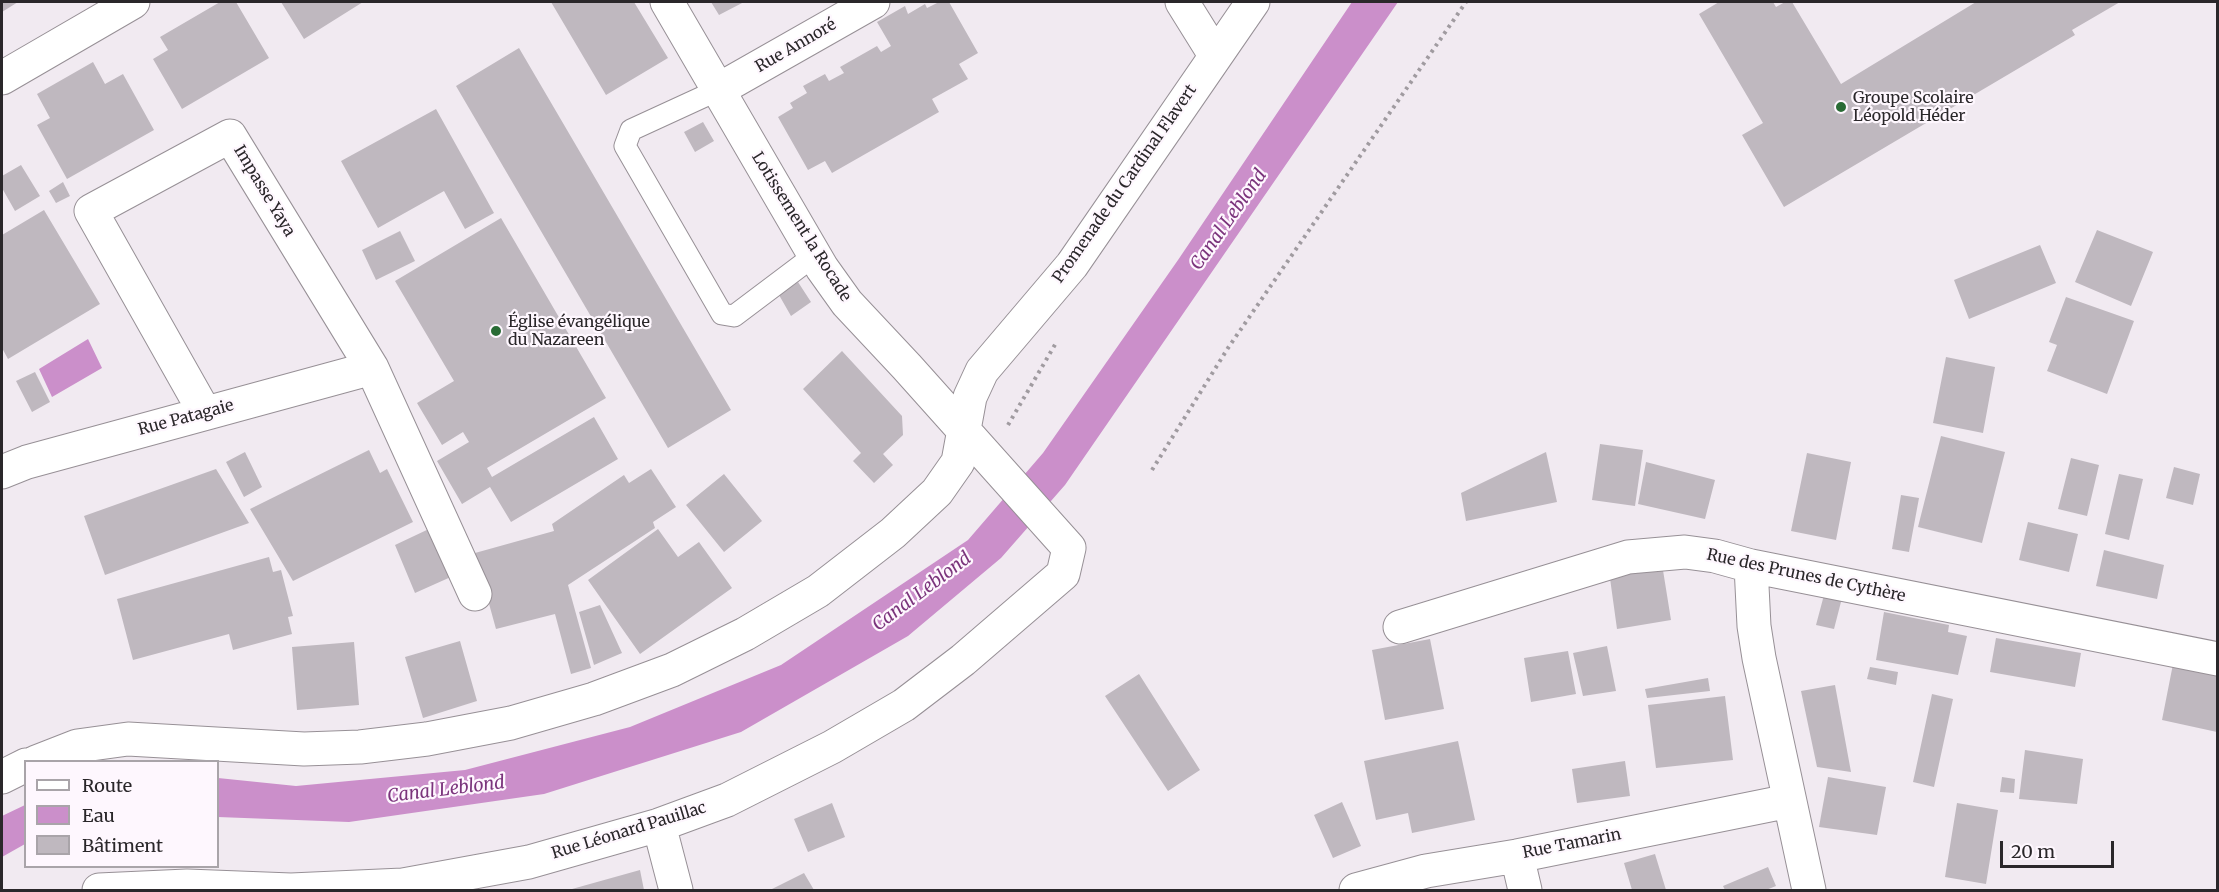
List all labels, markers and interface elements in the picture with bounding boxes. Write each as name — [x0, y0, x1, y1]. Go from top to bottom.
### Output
street label: Rue Annoré — [752, 15, 840, 77]
street label: Promenade du Cardinal Flavert — [1049, 81, 1201, 287]
place label: Groupe Scolaire Léopold Héder — [1853, 88, 1974, 126]
marker: Groupe Scolaire Léopold Héder — [1834, 100, 1848, 114]
street label: Impasse Yaya — [229, 142, 299, 240]
street label: Lotissement la Rocade — [747, 149, 855, 305]
water label: Canal Leblond — [1186, 165, 1272, 275]
place label: Église évangélique du Nazareen — [508, 312, 650, 350]
marker: Église évangélique du Nazareen — [489, 324, 503, 338]
street label: Rue Patagaie — [136, 396, 236, 440]
street label: Rue des Prunes de Cythère — [1705, 546, 1907, 606]
water label: Canal Leblond — [868, 548, 976, 636]
legend — [24, 760, 219, 868]
water label: Canal Leblond — [386, 772, 506, 808]
text: Route — [82, 774, 132, 797]
street label: Rue Léonard Pauillac — [549, 798, 709, 864]
text: Eau — [82, 804, 115, 827]
street label: Rue Tamarin — [1521, 825, 1623, 863]
scale bar — [2003, 829, 2117, 867]
text: Bâtiment — [82, 834, 163, 857]
text: 20 m — [2011, 840, 2055, 863]

